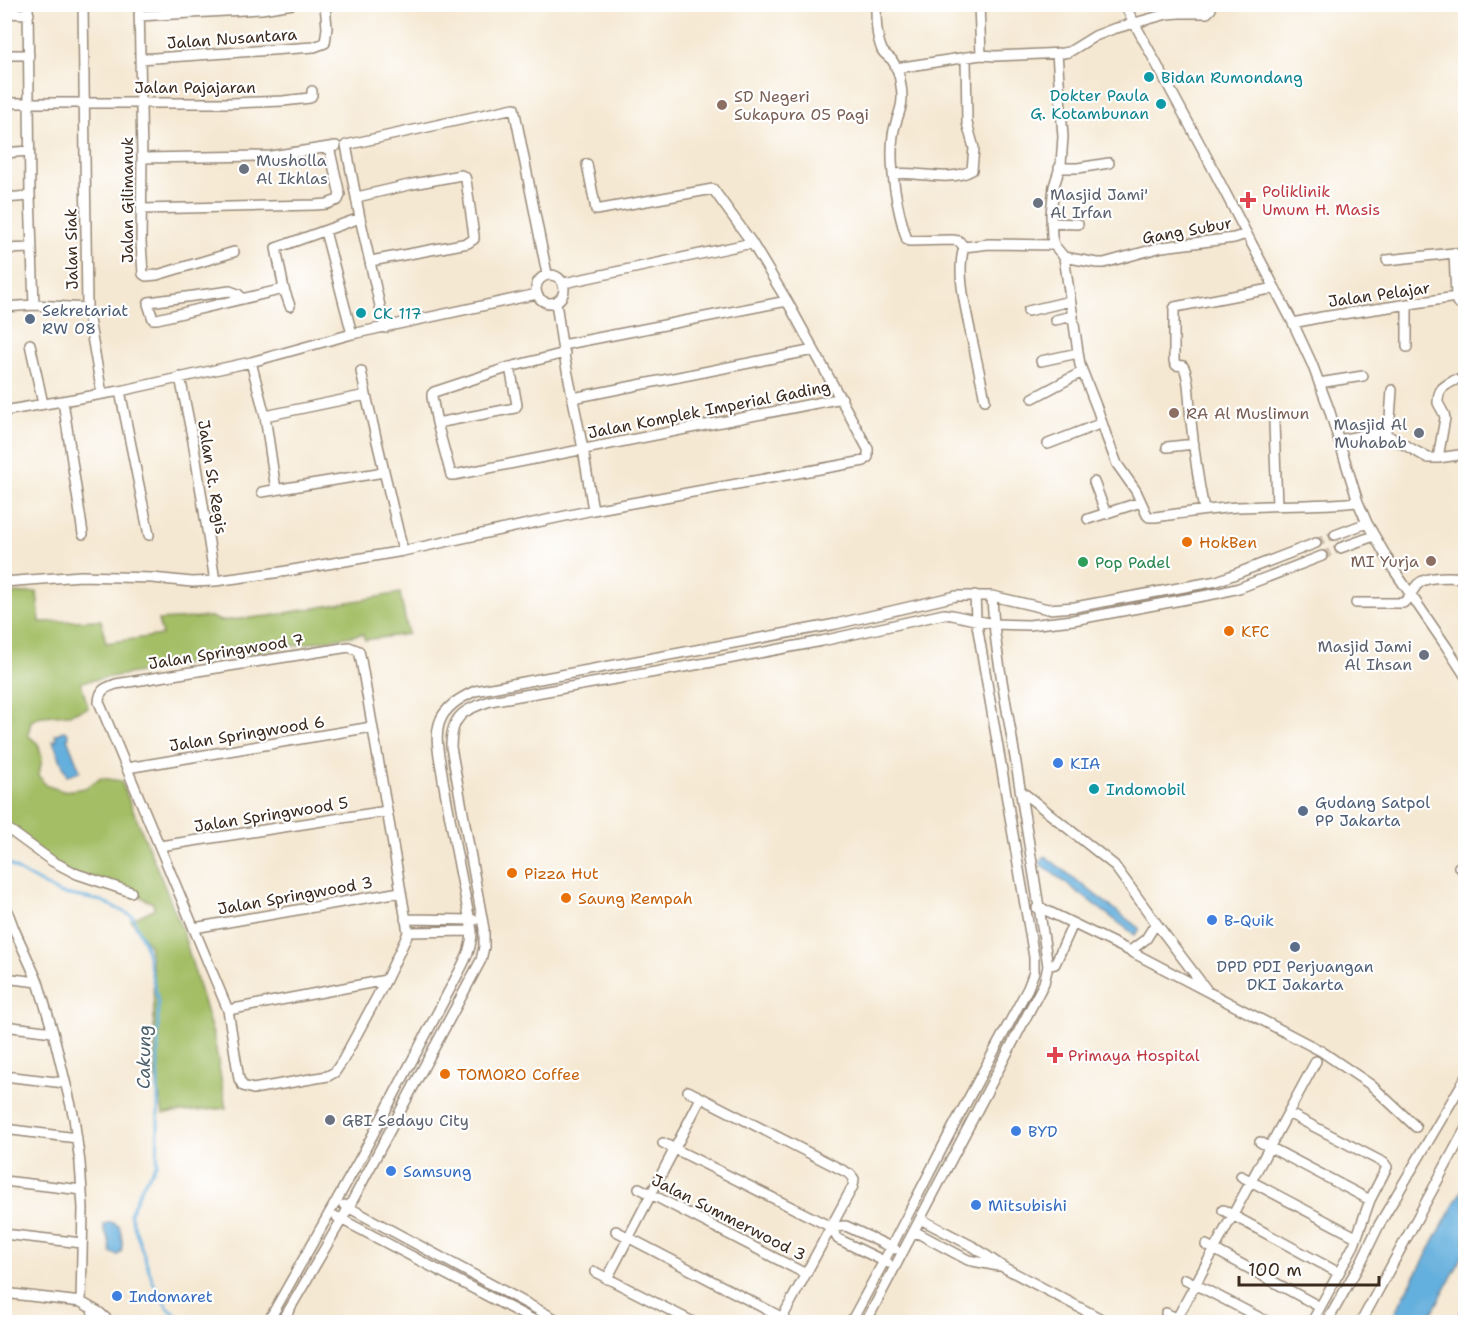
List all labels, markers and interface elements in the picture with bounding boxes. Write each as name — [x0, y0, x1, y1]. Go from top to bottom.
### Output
street label: Jalan Nusantara — [166, 23, 298, 54]
place label: Bidan Rumondang — [1161, 67, 1303, 88]
marker: Bidan Rumondang — [1142, 70, 1156, 84]
street label: Jalan Pajajaran — [134, 77, 256, 98]
place label: Dokter Paula G. Kotambunan — [1030, 85, 1149, 124]
place label: SD Negeri Sukapura 05 Pagi — [734, 86, 869, 125]
marker: Dokter Paula G. Kotambunan — [1154, 97, 1168, 111]
marker: SD Negeri Sukapura 05 Pagi — [715, 98, 729, 112]
street label: Jalan Gilimanuk — [117, 137, 138, 263]
place label: Musholla Al Ikhlas — [256, 150, 328, 189]
marker: Musholla Al Ikhlas — [237, 162, 251, 176]
place label: Poliklinik Umum H. Masis — [1262, 181, 1380, 220]
place label: Masjid Jami' Al Irfan — [1050, 184, 1148, 223]
marker: Poliklinik Umum H. Masis — [1239, 191, 1257, 209]
marker: Masjid Jami' Al Irfan — [1031, 196, 1045, 210]
street label: Jalan Siak — [60, 208, 83, 290]
street label: Gang Subur — [1141, 212, 1234, 249]
street label: Jalan Pelajar — [1327, 277, 1431, 312]
place label: Sekretariat RW 08 — [42, 300, 128, 339]
place label: CK 117 — [373, 303, 422, 324]
marker: CK 117 — [354, 306, 368, 320]
marker: Sekretariat RW 08 — [23, 312, 37, 326]
street label: Jalan Komplek Imperial Gading — [586, 376, 832, 443]
place label: RA Al Muslimun — [1186, 403, 1310, 424]
marker: RA Al Muslimun — [1167, 406, 1181, 420]
place label: Masjid Al Muhabab — [1334, 414, 1407, 453]
street label: Jalan St. Regis — [193, 418, 232, 536]
marker: Masjid Al Muhabab — [1412, 426, 1426, 440]
place label: HokBen — [1199, 532, 1257, 553]
marker: HokBen — [1180, 535, 1194, 549]
place label: MI Yurja — [1350, 551, 1419, 572]
place label: Pop Padel — [1095, 552, 1170, 573]
marker: MI Yurja — [1424, 554, 1438, 568]
marker: Pop Padel — [1076, 555, 1090, 569]
place label: KFC — [1241, 621, 1270, 642]
marker: KFC — [1222, 624, 1236, 638]
street label: Jalan Springwood 7 — [147, 629, 305, 674]
place label: Masjid Jami Al Ihsan — [1317, 636, 1412, 675]
marker: Masjid Jami Al Ihsan — [1417, 648, 1431, 662]
street label: Jalan Springwood 6 — [168, 711, 326, 756]
place label: KIA — [1070, 753, 1100, 774]
marker: KIA — [1051, 756, 1065, 770]
place label: Indomobil — [1106, 779, 1186, 800]
marker: Indomobil — [1087, 782, 1101, 796]
street label: Jalan Springwood 5 — [192, 792, 350, 837]
place label: Gudang Satpol PP Jakarta — [1315, 792, 1430, 831]
marker: Gudang Satpol PP Jakarta — [1296, 804, 1310, 818]
place label: Pizza Hut — [524, 863, 599, 884]
marker: Pizza Hut — [505, 866, 519, 880]
street label: Jalan Springwood 3 — [216, 872, 374, 919]
place label: Saung Rempah — [578, 888, 693, 909]
marker: Saung Rempah — [559, 891, 573, 905]
place label: B-Quik — [1224, 910, 1274, 931]
marker: B-Quik — [1205, 913, 1219, 927]
marker: DPD PDI Perjuangan DKI Jakarta — [1288, 940, 1302, 954]
place label: DPD PDI Perjuangan DKI Jakarta — [1216, 956, 1374, 995]
water label: Cakung — [131, 1025, 157, 1089]
place label: Primaya Hospital — [1068, 1045, 1200, 1066]
marker: Primaya Hospital — [1046, 1046, 1064, 1064]
place label: TOMORO Coffee — [457, 1064, 580, 1085]
marker: TOMORO Coffee — [438, 1067, 452, 1081]
place label: GBI Sedayu City — [342, 1110, 469, 1131]
marker: GBI Sedayu City — [323, 1113, 337, 1127]
place label: BYD — [1028, 1121, 1058, 1142]
marker: BYD — [1009, 1124, 1023, 1138]
place label: Samsung — [403, 1161, 472, 1182]
marker: Samsung — [384, 1164, 398, 1178]
street label: Jalan Summerwood 3 — [648, 1169, 810, 1266]
place label: Mitsubishi — [988, 1195, 1067, 1216]
marker: Mitsubishi — [969, 1198, 983, 1212]
scale bar — [1239, 1249, 1378, 1287]
text: 100 m — [1248, 1258, 1302, 1282]
place label: Indomaret — [129, 1286, 213, 1307]
marker: Indomaret — [110, 1289, 124, 1303]

